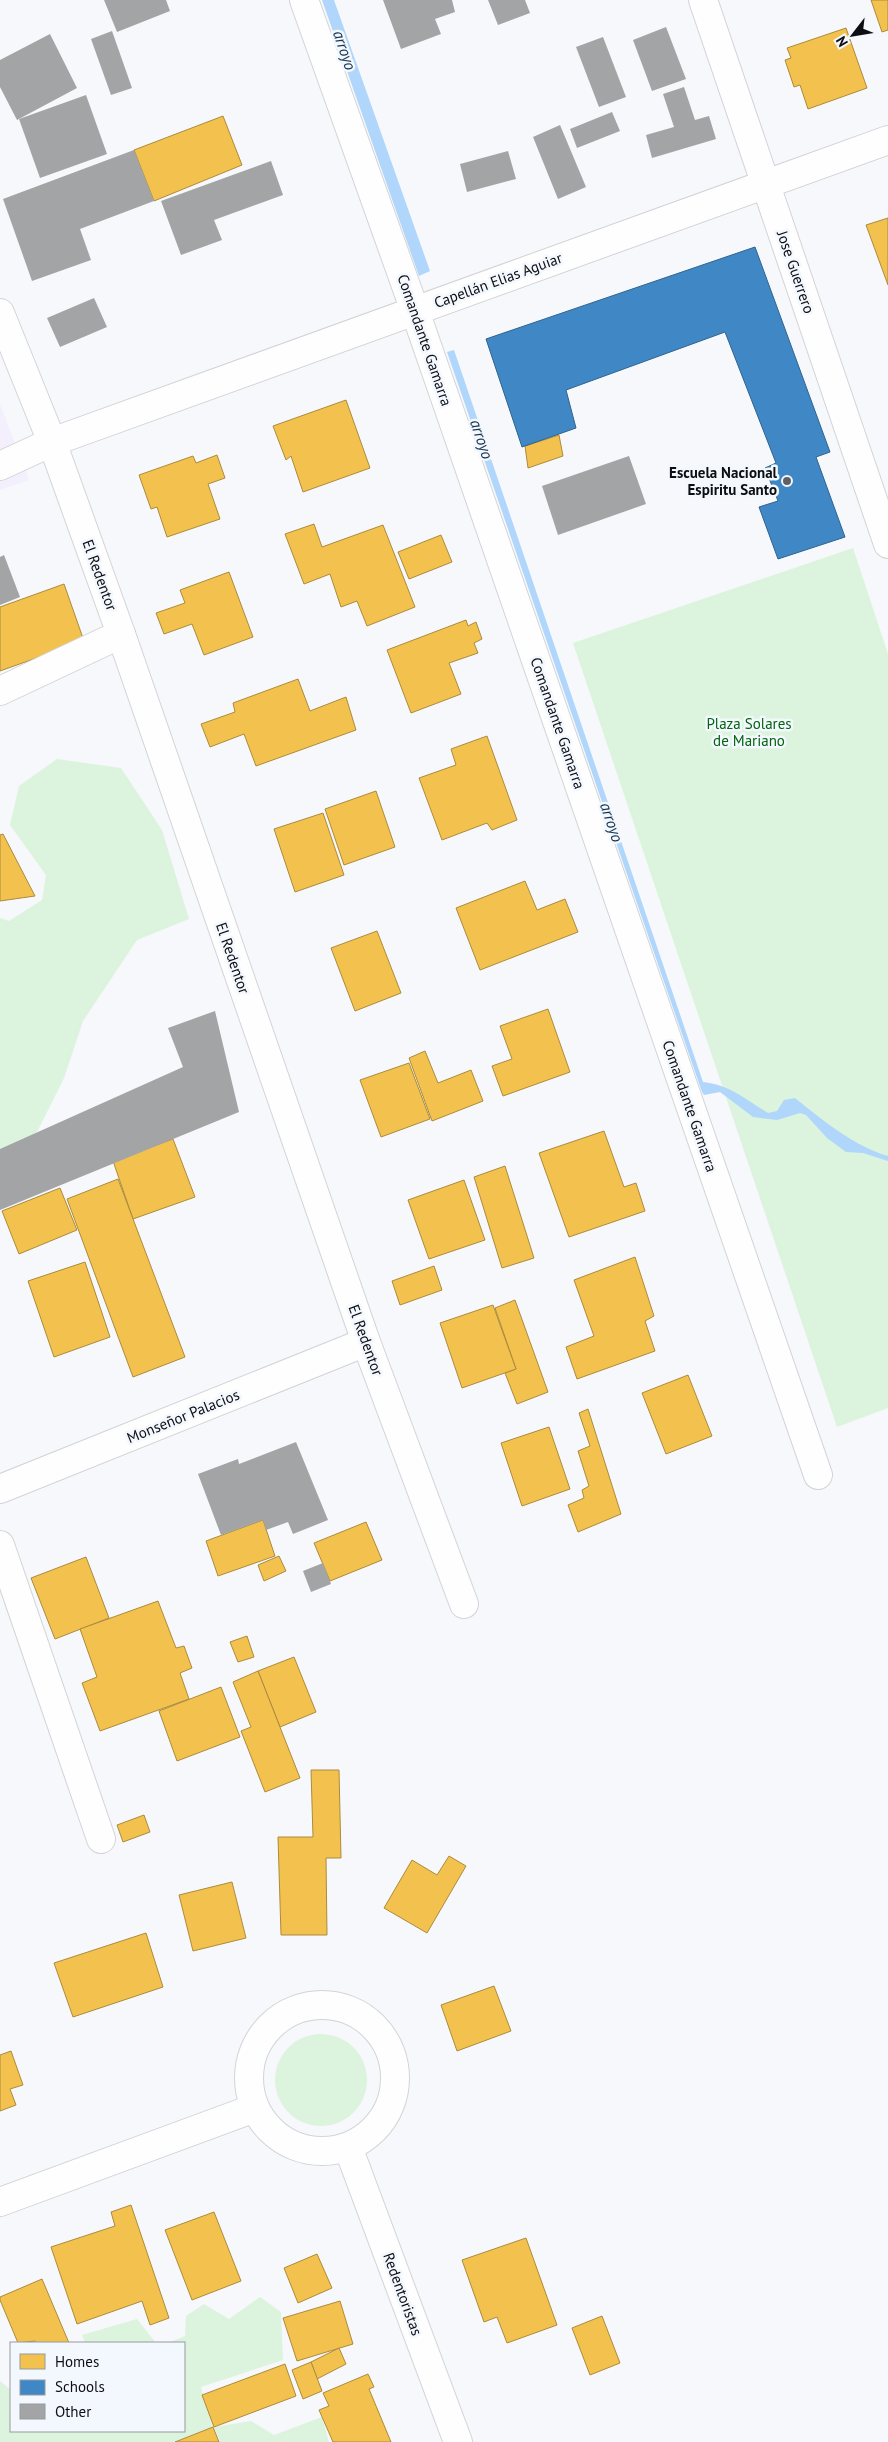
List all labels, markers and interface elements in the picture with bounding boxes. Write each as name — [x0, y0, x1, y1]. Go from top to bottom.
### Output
north arrow — [828, 10, 878, 60]
water label: arroyo — [329, 28, 361, 72]
text: N — [832, 33, 852, 50]
street label: Jose Guerrero — [773, 227, 819, 316]
street label: Capellán Elias Aguiar — [431, 248, 565, 312]
street label: Comandante Gamarra — [394, 272, 456, 408]
water label: arroyo — [466, 417, 498, 461]
place label: Escuela Nacional Espiritu Santo — [669, 463, 778, 499]
marker: Escuela Nacional Espiritu Santo — [781, 475, 793, 487]
street label: El Redentor — [78, 537, 122, 613]
street label: Comandante Gamarra — [527, 655, 589, 791]
park label: Plaza Solares de Mariano — [706, 714, 792, 750]
water label: arroyo — [596, 800, 628, 844]
street label: El Redentor — [212, 920, 254, 996]
street label: Comandante Gamarra — [659, 1038, 721, 1174]
street label: El Redentor — [344, 1302, 388, 1378]
street label: Monseñor Palacios — [124, 1385, 242, 1447]
street label: Redentoristas — [379, 2250, 427, 2338]
legend — [10, 2342, 185, 2432]
text: Homes — [55, 2352, 99, 2371]
text: Schools — [55, 2377, 105, 2396]
text: Other — [55, 2402, 91, 2421]

